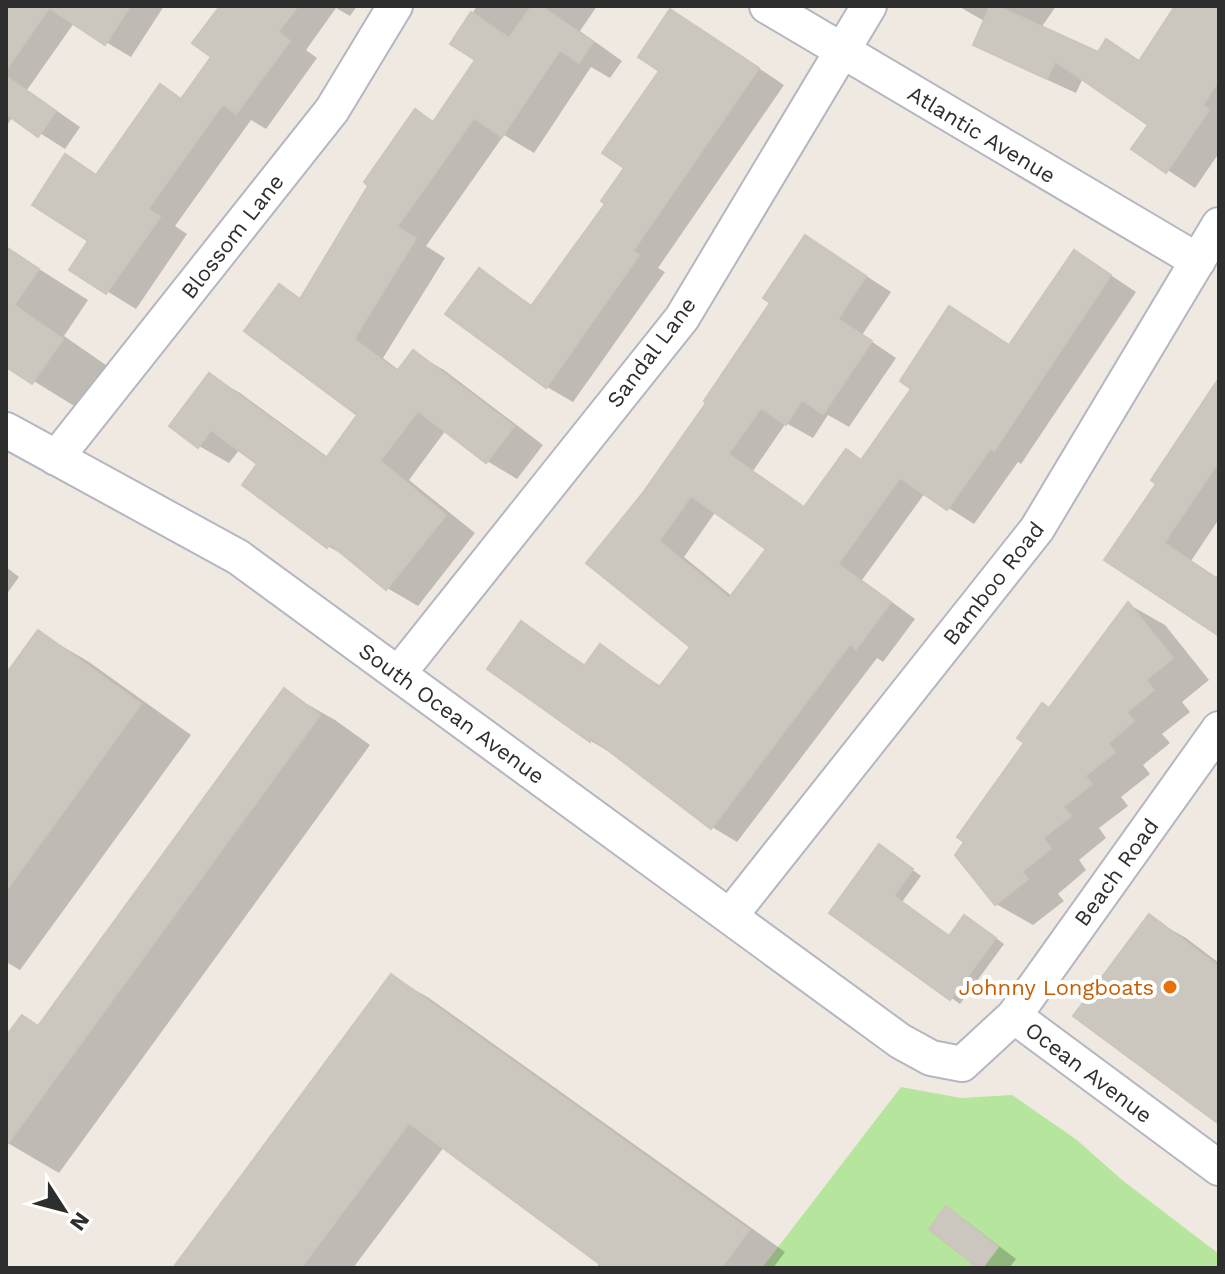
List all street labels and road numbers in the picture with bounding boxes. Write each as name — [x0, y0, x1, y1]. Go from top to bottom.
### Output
street label: Atlantic Avenue — [904, 81, 1060, 188]
street label: Blossom Lane — [176, 169, 289, 304]
street label: Sandal Lane — [602, 292, 701, 412]
street label: Bamboo Road — [938, 517, 1049, 650]
street label: South Ocean Avenue — [354, 638, 549, 789]
street label: Beach Road — [1069, 814, 1164, 931]
street label: Ocean Avenue — [1020, 1017, 1157, 1128]

